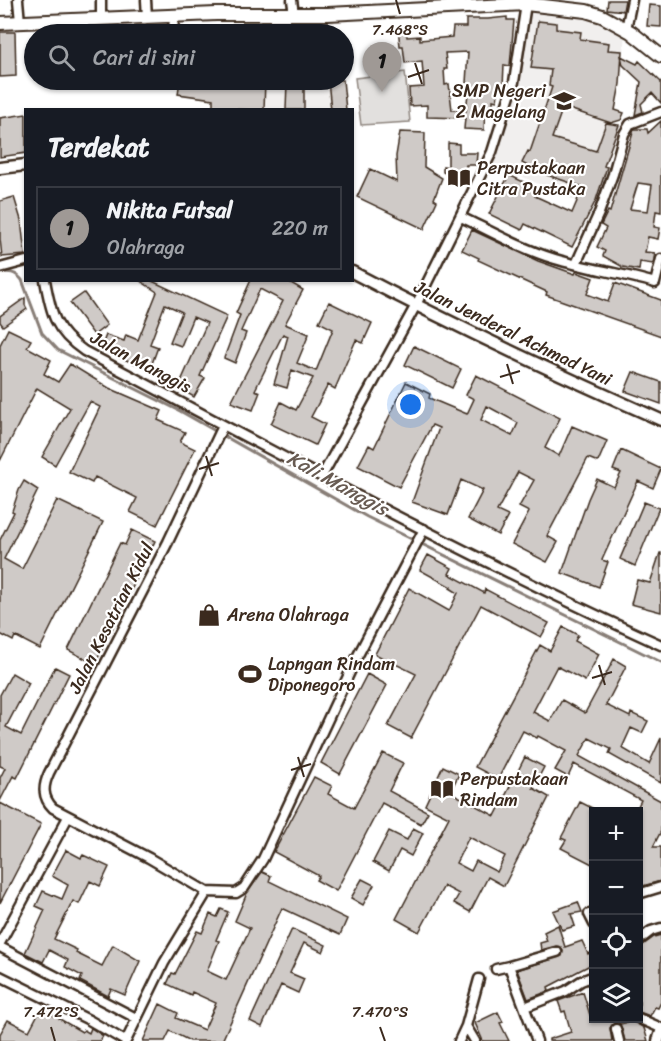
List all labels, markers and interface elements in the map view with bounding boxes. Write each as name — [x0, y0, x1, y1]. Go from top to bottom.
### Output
text: 7.468°S — [372, 17, 429, 43]
search box — [24, 24, 354, 90]
text: Cari di sini — [93, 38, 195, 77]
icon: search — [45, 41, 78, 74]
pin: 1 — [362, 42, 401, 92]
place label: SMP Negeri 2 Magelang — [452, 75, 547, 128]
school or university icon: SMP Negeri 2 Magelang — [551, 88, 577, 114]
text: Terdekat — [48, 124, 149, 170]
place label: Perpustakaan Citra Pustaka — [477, 152, 586, 205]
library icon: Perpustakaan Citra Pustaka — [446, 165, 472, 191]
text: Nikita Futsal — [107, 191, 233, 230]
text: 1 — [65, 211, 74, 246]
text: 220 m — [272, 211, 328, 246]
text: Olahraga — [107, 230, 185, 265]
street label: Jalan Jenderal Achmad Yani — [408, 271, 618, 395]
street label: Jalan Manggis — [84, 321, 198, 402]
your location — [396, 390, 425, 419]
water label: Kali Manggis — [281, 441, 397, 527]
street label: Jalan Kesatrian Kidul — [59, 536, 163, 700]
place label: Arena Olahraga — [226, 599, 350, 631]
shop icon: Arena Olahraga — [196, 602, 222, 628]
place label: Lapngan Rindam Diponegoro — [268, 648, 395, 701]
sports icon: Lapngan Rindam Diponegoro — [237, 661, 263, 687]
place label: Perpustakaan Rindam — [460, 763, 569, 816]
library icon: Perpustakaan Rindam — [429, 776, 455, 802]
map controls — [589, 807, 643, 1023]
button: + — [589, 807, 643, 861]
button: − — [589, 861, 643, 915]
button: locate — [589, 915, 643, 969]
button: layers — [589, 969, 643, 1023]
text: 7.472°S — [23, 999, 79, 1025]
text: 7.470°S — [352, 999, 409, 1025]

